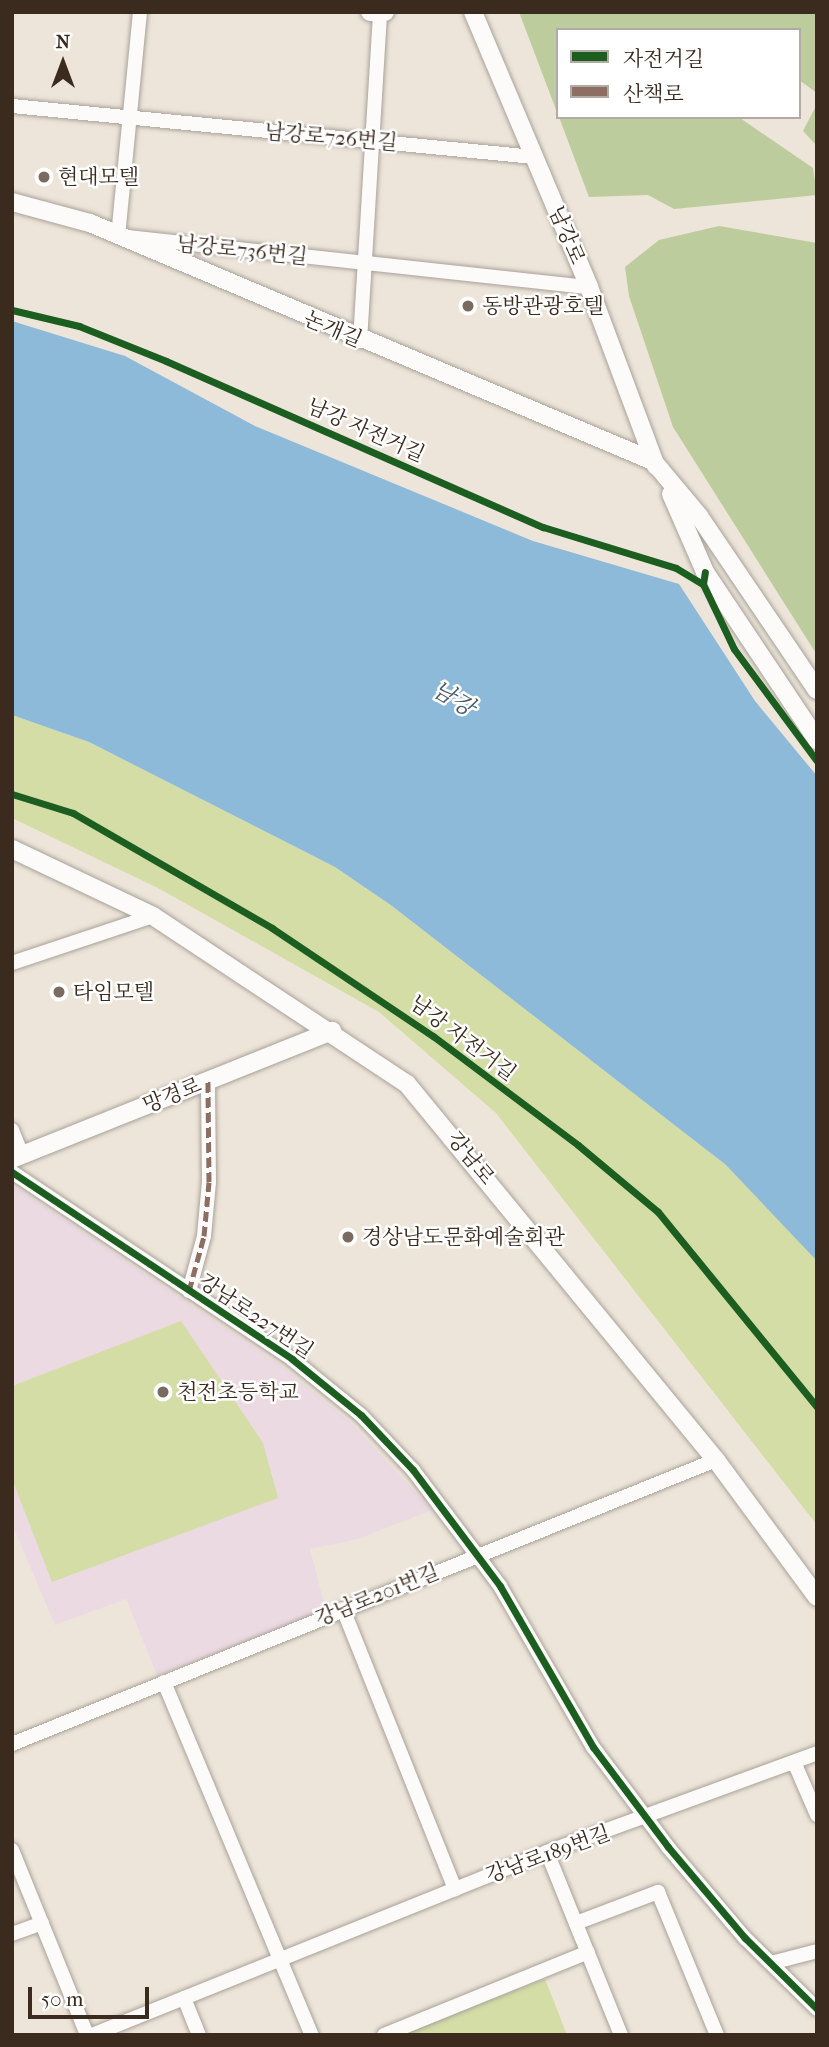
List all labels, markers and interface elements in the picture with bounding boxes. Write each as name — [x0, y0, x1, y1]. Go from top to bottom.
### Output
north arrow — [28, 28, 98, 98]
legend — [556, 28, 801, 119]
text: N — [56, 31, 70, 53]
text: 자전거길 — [623, 47, 704, 71]
text: 산책로 — [623, 82, 684, 106]
street label: 남강로726번길 — [263, 119, 399, 155]
place label: 현대모텔 — [58, 164, 139, 190]
marker: 현대모텔 — [36, 169, 52, 185]
street label: 남강로 — [544, 202, 590, 268]
street label: 남강로736번길 — [175, 231, 309, 269]
place label: 동방관광호텔 — [482, 293, 604, 319]
marker: 동방관광호텔 — [460, 298, 476, 314]
street label: 논개길 — [300, 306, 366, 352]
street label: 남강 자전거길 — [303, 393, 429, 467]
water label: 남강 — [427, 676, 479, 722]
place label: 타임모텔 — [73, 979, 154, 1005]
marker: 타임모텔 — [51, 984, 67, 1000]
street label: 남강 자전거길 — [405, 990, 521, 1086]
street label: 망경로 — [139, 1072, 205, 1118]
street label: 강남로 — [442, 1126, 500, 1190]
place label: 경상남도문화예술회관 — [362, 1224, 565, 1250]
marker: 경상남도문화예술회관 — [340, 1229, 356, 1245]
street label: 강남로227번길 — [194, 1268, 318, 1364]
place label: 천전초등학교 — [177, 1379, 299, 1405]
marker: 천전초등학교 — [155, 1384, 171, 1400]
street label: 강남로201번길 — [311, 1559, 443, 1631]
street label: 강남로189번길 — [482, 1820, 614, 1888]
scale bar — [32, 1974, 152, 2018]
text: 50 m — [41, 1987, 84, 2011]

